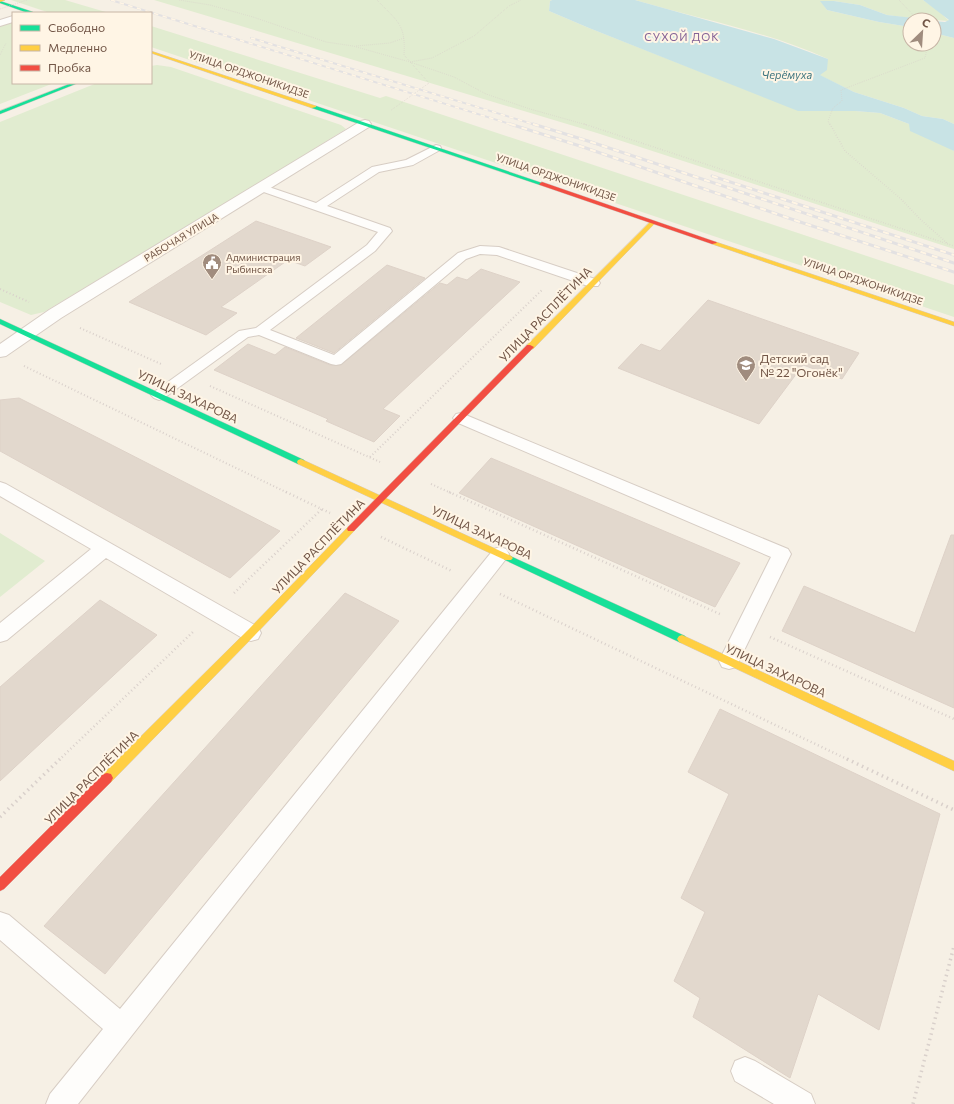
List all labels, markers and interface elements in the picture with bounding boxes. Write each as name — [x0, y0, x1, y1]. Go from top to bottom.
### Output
legend — [12, 12, 152, 84]
north arrow — [902, 12, 942, 52]
text: С — [920, 15, 933, 30]
text: Свободно — [48, 20, 105, 34]
district label: СУХОЙ ДОК — [644, 29, 720, 43]
text: Медленно — [48, 40, 107, 54]
street label: УЛИЦА ОРДЖОНИКИДЗЕ — [187, 48, 311, 100]
text: Пробка — [48, 60, 91, 74]
water label: Черёмуха — [762, 68, 813, 81]
street label: УЛИЦА ОРДЖОНИКИДЗЕ — [494, 151, 618, 203]
street label: РАБОЧАЯ УЛИЦА — [142, 210, 221, 264]
place label: Администрация Рыбинска — [226, 251, 301, 275]
public building icon: Администрация Рыбинска — [201, 252, 223, 280]
street label: УЛИЦА ОРДЖОНИКИДЗЕ — [801, 255, 925, 307]
street label: УЛИЦА РАСПЛЁТИНА — [496, 263, 594, 365]
place label: Детский сад № 22 "Огонёк" — [760, 351, 843, 379]
school or university icon: Детский сад № 22 "Огонёк" — [735, 354, 757, 382]
street label: УЛИЦА ЗАХАРОВА — [135, 366, 241, 426]
street label: УЛИЦА РАСПЛЁТИНА — [269, 495, 367, 597]
street label: УЛИЦА ЗАХАРОВА — [429, 502, 535, 562]
street label: УЛИЦА ЗАХАРОВА — [723, 640, 829, 700]
street label: УЛИЦА РАСПЛЁТИНА — [41, 727, 141, 827]

